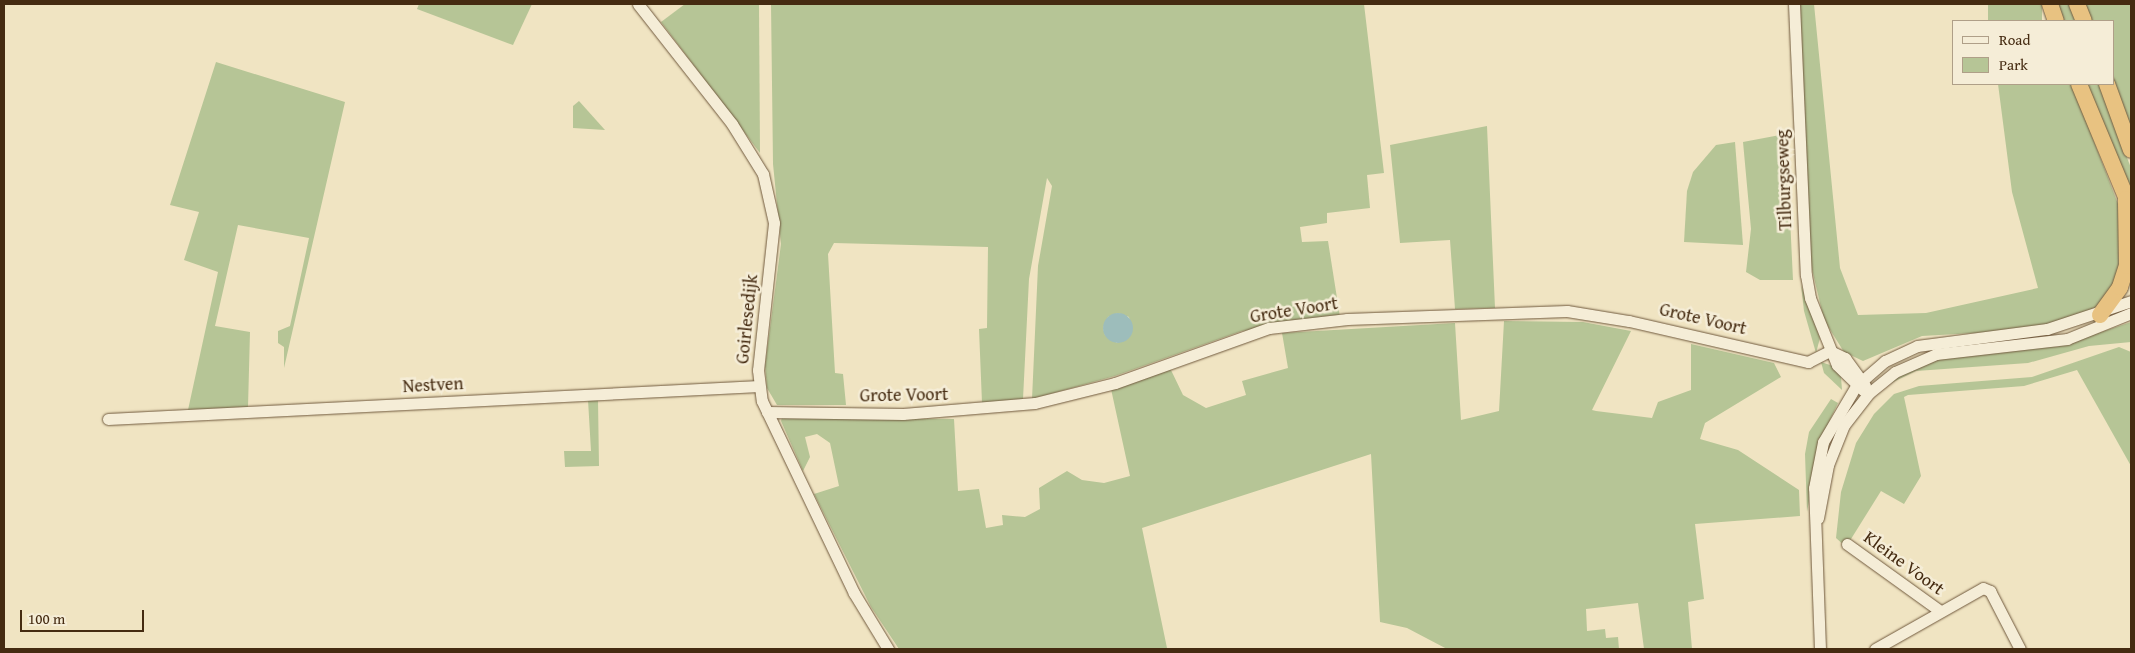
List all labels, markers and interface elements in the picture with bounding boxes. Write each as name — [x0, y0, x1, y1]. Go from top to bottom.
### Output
legend — [1952, 20, 2115, 85]
text: Road — [1999, 29, 2030, 50]
text: Park — [1999, 54, 2028, 75]
street label: Tilburgseweg — [1771, 129, 1797, 231]
street label: Goirlesedijk — [732, 273, 762, 365]
street label: Grote Voort — [1249, 292, 1339, 328]
street label: Grote Voort — [1657, 299, 1749, 339]
street label: Nestven — [402, 373, 464, 397]
street label: Grote Voort — [860, 383, 948, 407]
street label: Kleine Voort — [1859, 526, 1949, 600]
scale bar — [22, 600, 146, 632]
text: 100 m — [28, 608, 65, 629]

